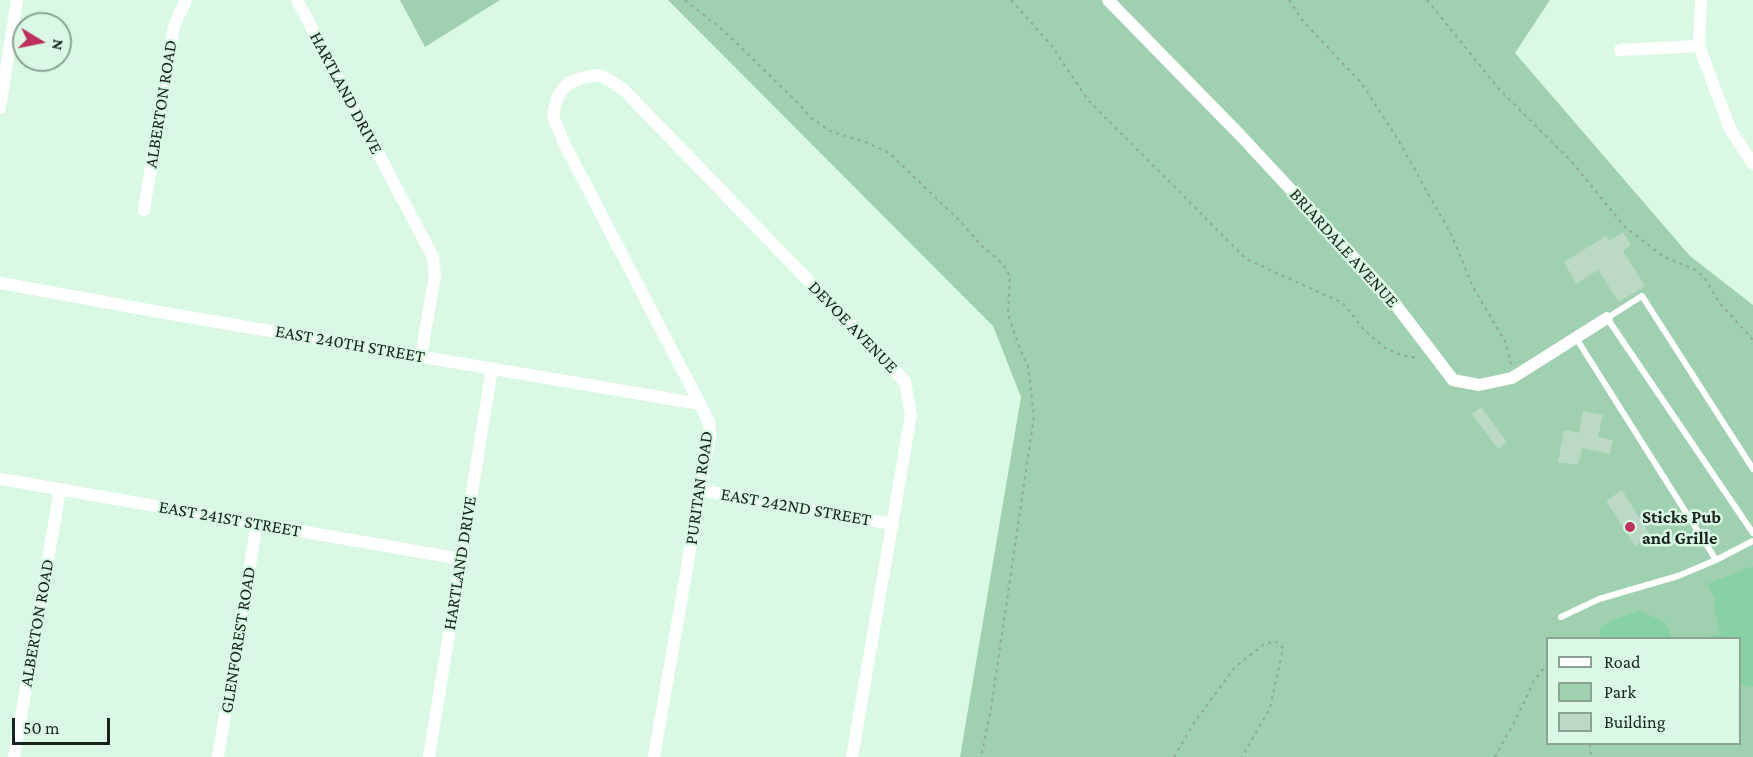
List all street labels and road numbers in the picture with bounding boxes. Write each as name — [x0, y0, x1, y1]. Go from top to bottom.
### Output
street label: HARTLAND DRIVE — [305, 28, 387, 158]
street label: ALBERTON ROAD — [140, 38, 182, 170]
street label: BRIARDALE AVENUE — [1285, 184, 1403, 312]
street label: DEVOE AVENUE — [804, 276, 902, 378]
street label: EAST 240TH STREET — [273, 320, 427, 368]
street label: PURITAN ROAD — [680, 430, 718, 546]
street label: EAST 242ND STREET — [719, 483, 873, 531]
street label: HARTLAND DRIVE — [439, 495, 481, 631]
street label: EAST 241ST STREET — [157, 496, 303, 542]
street label: ALBERTON ROAD — [15, 557, 59, 689]
street label: GLENFOREST ROAD — [216, 565, 260, 715]

